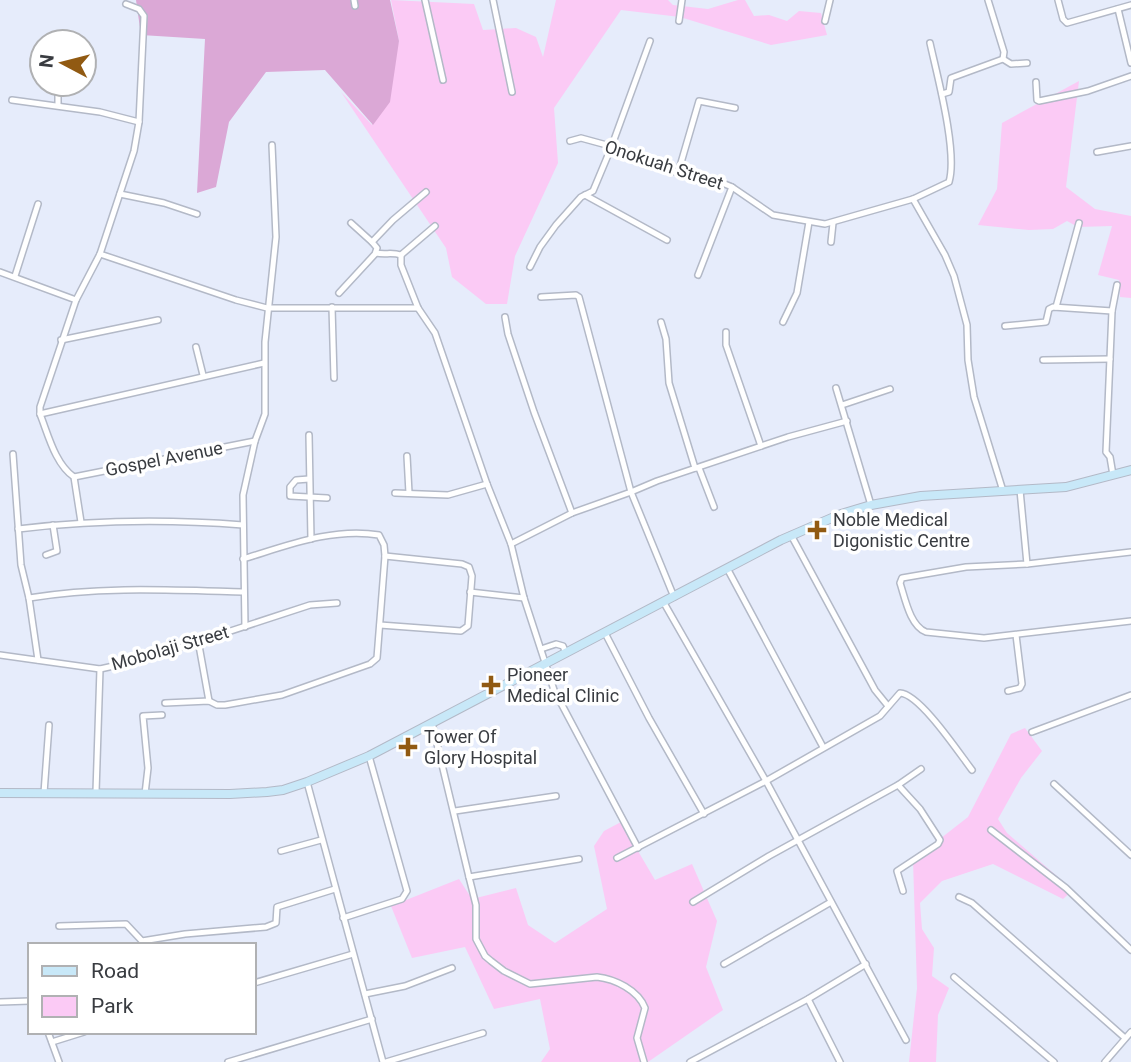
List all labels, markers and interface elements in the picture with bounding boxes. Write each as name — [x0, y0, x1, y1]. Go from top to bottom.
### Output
north arrow — [28, 28, 98, 98]
text: N — [34, 53, 59, 69]
street label: Onokuah Street — [602, 135, 726, 194]
street label: Gospel Avenue — [103, 437, 224, 480]
place label: Noble Medical Digonistic Centre — [833, 509, 970, 551]
marker: Noble Medical Digonistic Centre — [807, 520, 827, 540]
street label: Mobolaji Street — [109, 621, 231, 674]
place label: Pioneer Medical Clinic — [507, 664, 619, 706]
marker: Pioneer Medical Clinic — [481, 675, 501, 695]
place label: Tower Of Glory Hospital — [424, 726, 537, 768]
marker: Tower Of Glory Hospital — [398, 737, 418, 757]
legend — [28, 943, 256, 1034]
text: Road — [91, 959, 139, 983]
text: Park — [91, 994, 134, 1018]

